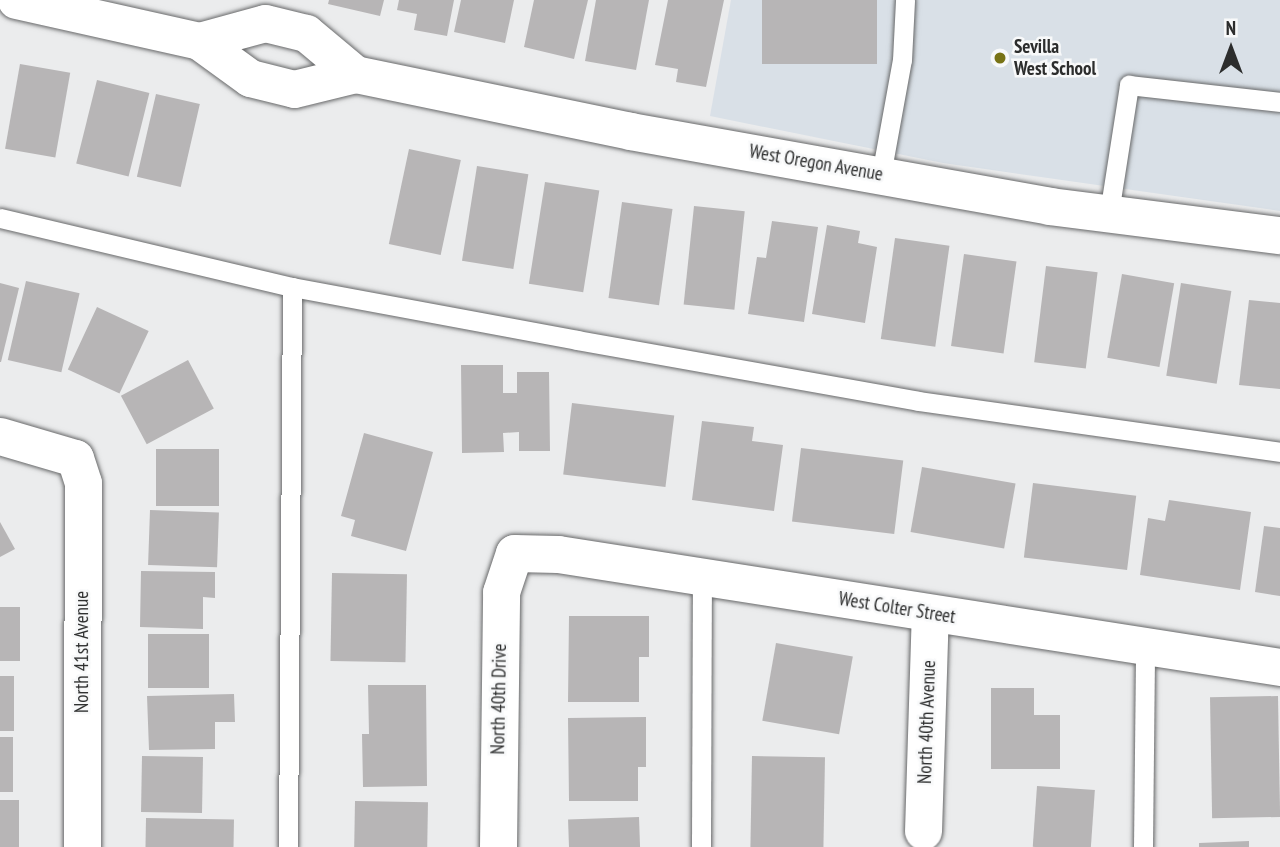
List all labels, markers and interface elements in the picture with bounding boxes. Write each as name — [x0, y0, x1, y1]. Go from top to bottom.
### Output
north arrow — [1196, 14, 1266, 84]
text: N — [1226, 16, 1236, 40]
place label: Sevilla West School — [1014, 36, 1096, 80]
marker: Sevilla West School — [992, 50, 1008, 66]
street label: West Oregon Avenue — [747, 140, 885, 186]
street label: West Colter Street — [837, 588, 957, 628]
street label: North 41st Avenue — [71, 591, 93, 713]
street label: North 40th Drive — [487, 643, 511, 755]
street label: North 40th Avenue — [913, 659, 941, 785]

